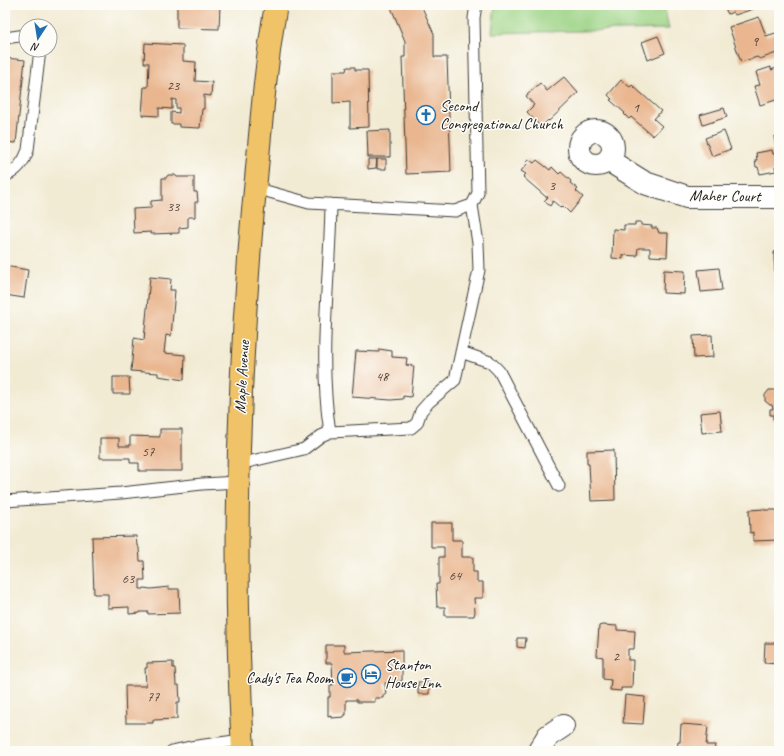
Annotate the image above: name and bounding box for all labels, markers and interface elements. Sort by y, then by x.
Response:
north arrow [18,18,58,58]
house number: 9 [752,33,760,50]
text: N [29,40,41,55]
house number: 23 [167,77,181,94]
place label: Second Congregational Church [440,96,564,134]
house number: 1 [633,99,640,116]
church icon: Second Congregational Church [415,104,437,126]
house number: 3 [549,177,557,194]
street label: Maher Court [689,185,762,207]
house number: 33 [167,198,181,215]
street label: Maple Avenue [230,338,254,414]
house number: 48 [376,368,390,385]
house number: 57 [142,443,155,460]
house number: 64 [449,567,463,584]
house number: 63 [122,570,136,587]
house number: 2 [613,648,621,665]
place label: Stanton House Inn [385,655,442,693]
hotel icon: Stanton House Inn [360,663,382,685]
cafe icon: Cady's Tea Room [336,667,358,689]
place label: Cady's Tea Room [246,668,335,688]
house number: 77 [147,688,160,705]

